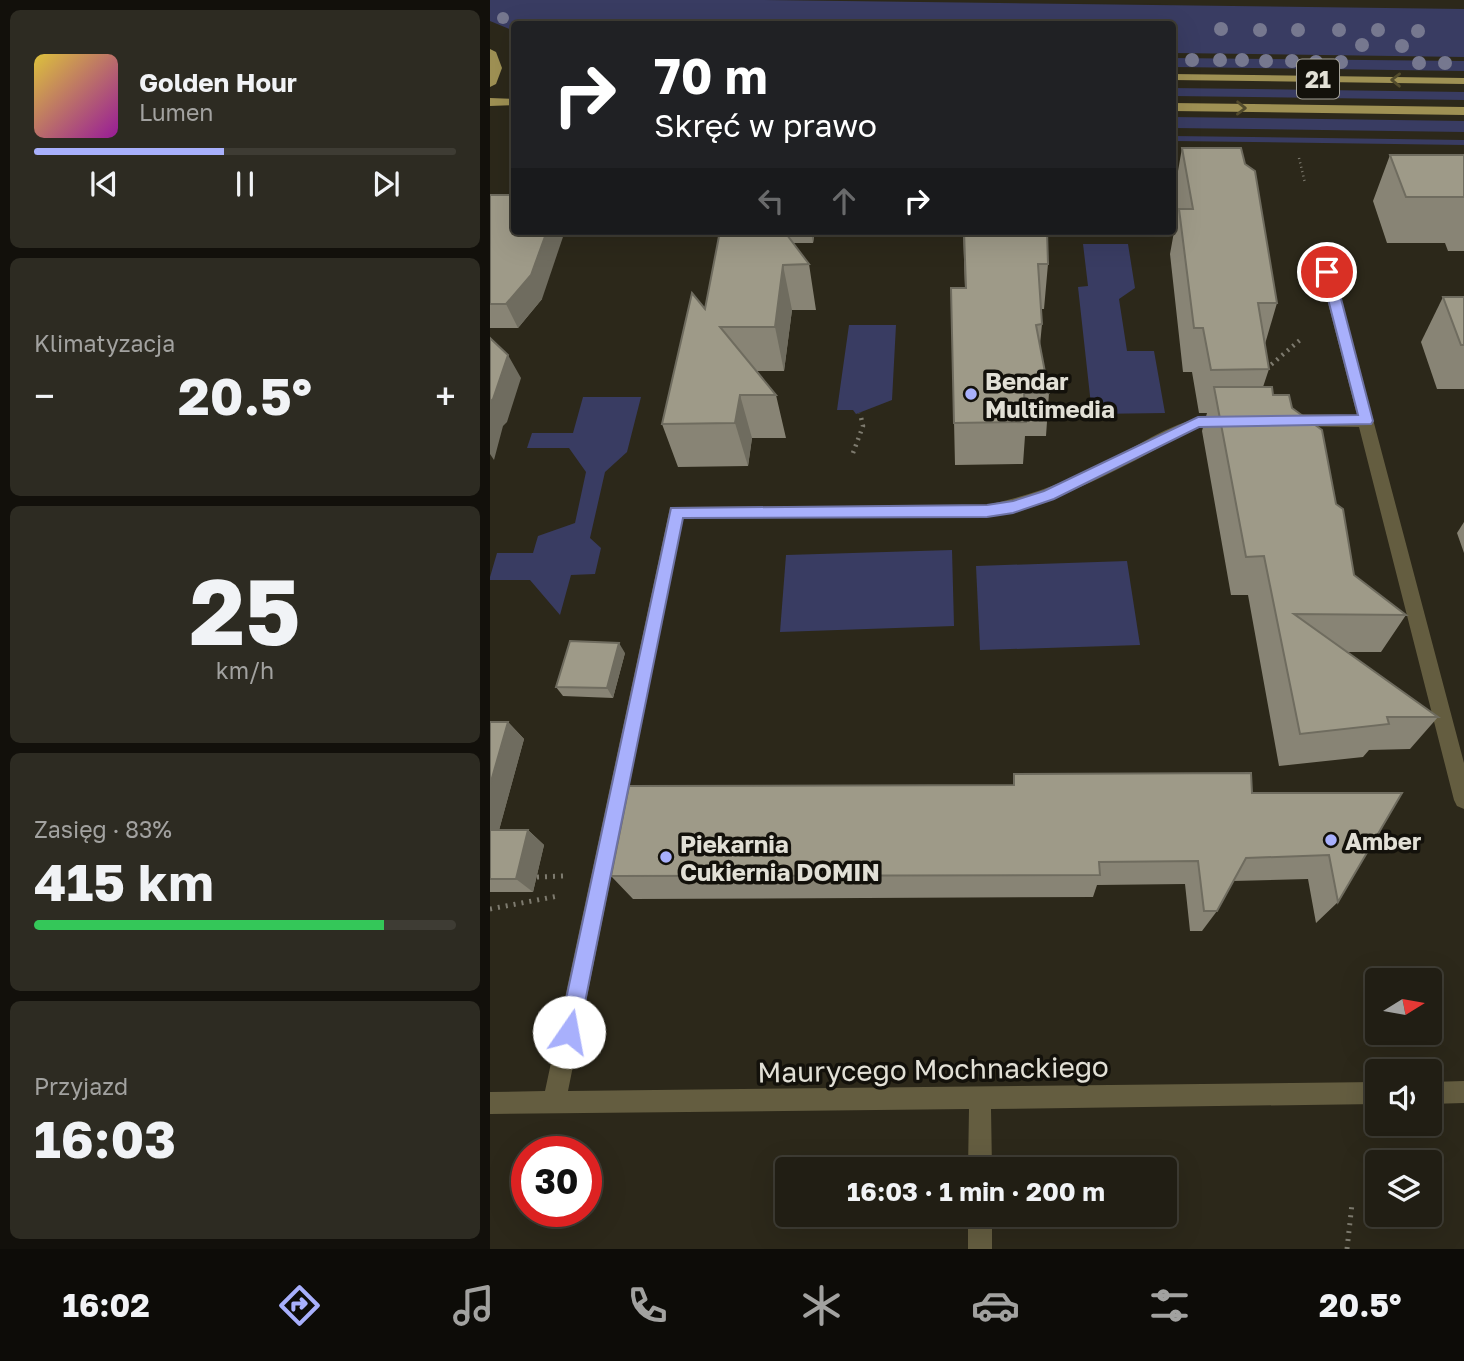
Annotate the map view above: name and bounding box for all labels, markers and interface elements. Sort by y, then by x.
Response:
text: 70 m [654,46,768,105]
icon: right [539,49,630,140]
road number: 21 [1297,60,1339,99]
text: Golden Hour [139,67,297,98]
one-way arrow [1390,72,1401,88]
text: Lumen [139,98,213,126]
one-way arrow [1236,100,1246,116]
text: Skręć w prawo [654,106,877,144]
icon: previous [85,165,123,203]
icon: pause [226,165,264,203]
icon: next [367,165,405,203]
icon: left [752,182,790,220]
icon: ahead [825,182,863,220]
icon: right [898,182,936,220]
pin [1297,242,1357,302]
icon: arrive [1308,253,1346,291]
text: Klimatyzacja [34,329,175,357]
text: 20.5° [178,364,312,426]
place label: Bendar Multimedia [985,366,1115,423]
text: − [34,373,55,418]
text: + [435,373,456,418]
marker: Bendar Multimedia [963,386,979,402]
text: 25 [189,556,301,665]
text: km/h [216,656,274,684]
text: Zasięg · 83% [34,815,172,843]
place label: Amber [1345,826,1421,855]
place label: Piekarnia Cukiernia DOMIN [680,829,880,886]
marker: Amber [1323,832,1339,848]
marker: Piekarnia Cukiernia DOMIN [658,849,674,865]
text: 415 km [34,850,214,912]
north arrow [1365,968,1442,1045]
map controls [1365,968,1442,1227]
position arrow [532,995,606,1069]
street label: Maurycego Mochnackiego [757,1049,1109,1089]
button: sound [1365,1059,1442,1136]
text: Przyjazd [34,1072,128,1100]
text: 16:03 [34,1107,176,1169]
speed limit sign: 30 [511,1136,602,1227]
button: layers [1365,1150,1442,1227]
text: 16:03 · 1 min · 200 m [847,1176,1105,1207]
icon: directions [275,1281,324,1330]
icon: music [449,1281,498,1330]
icon: phone [623,1281,672,1330]
icon: climate [797,1281,846,1330]
icon: car [971,1281,1020,1330]
icon: filters [1145,1281,1194,1330]
text: 16:02 [63,1286,150,1324]
text: 20.5° [1319,1286,1401,1324]

